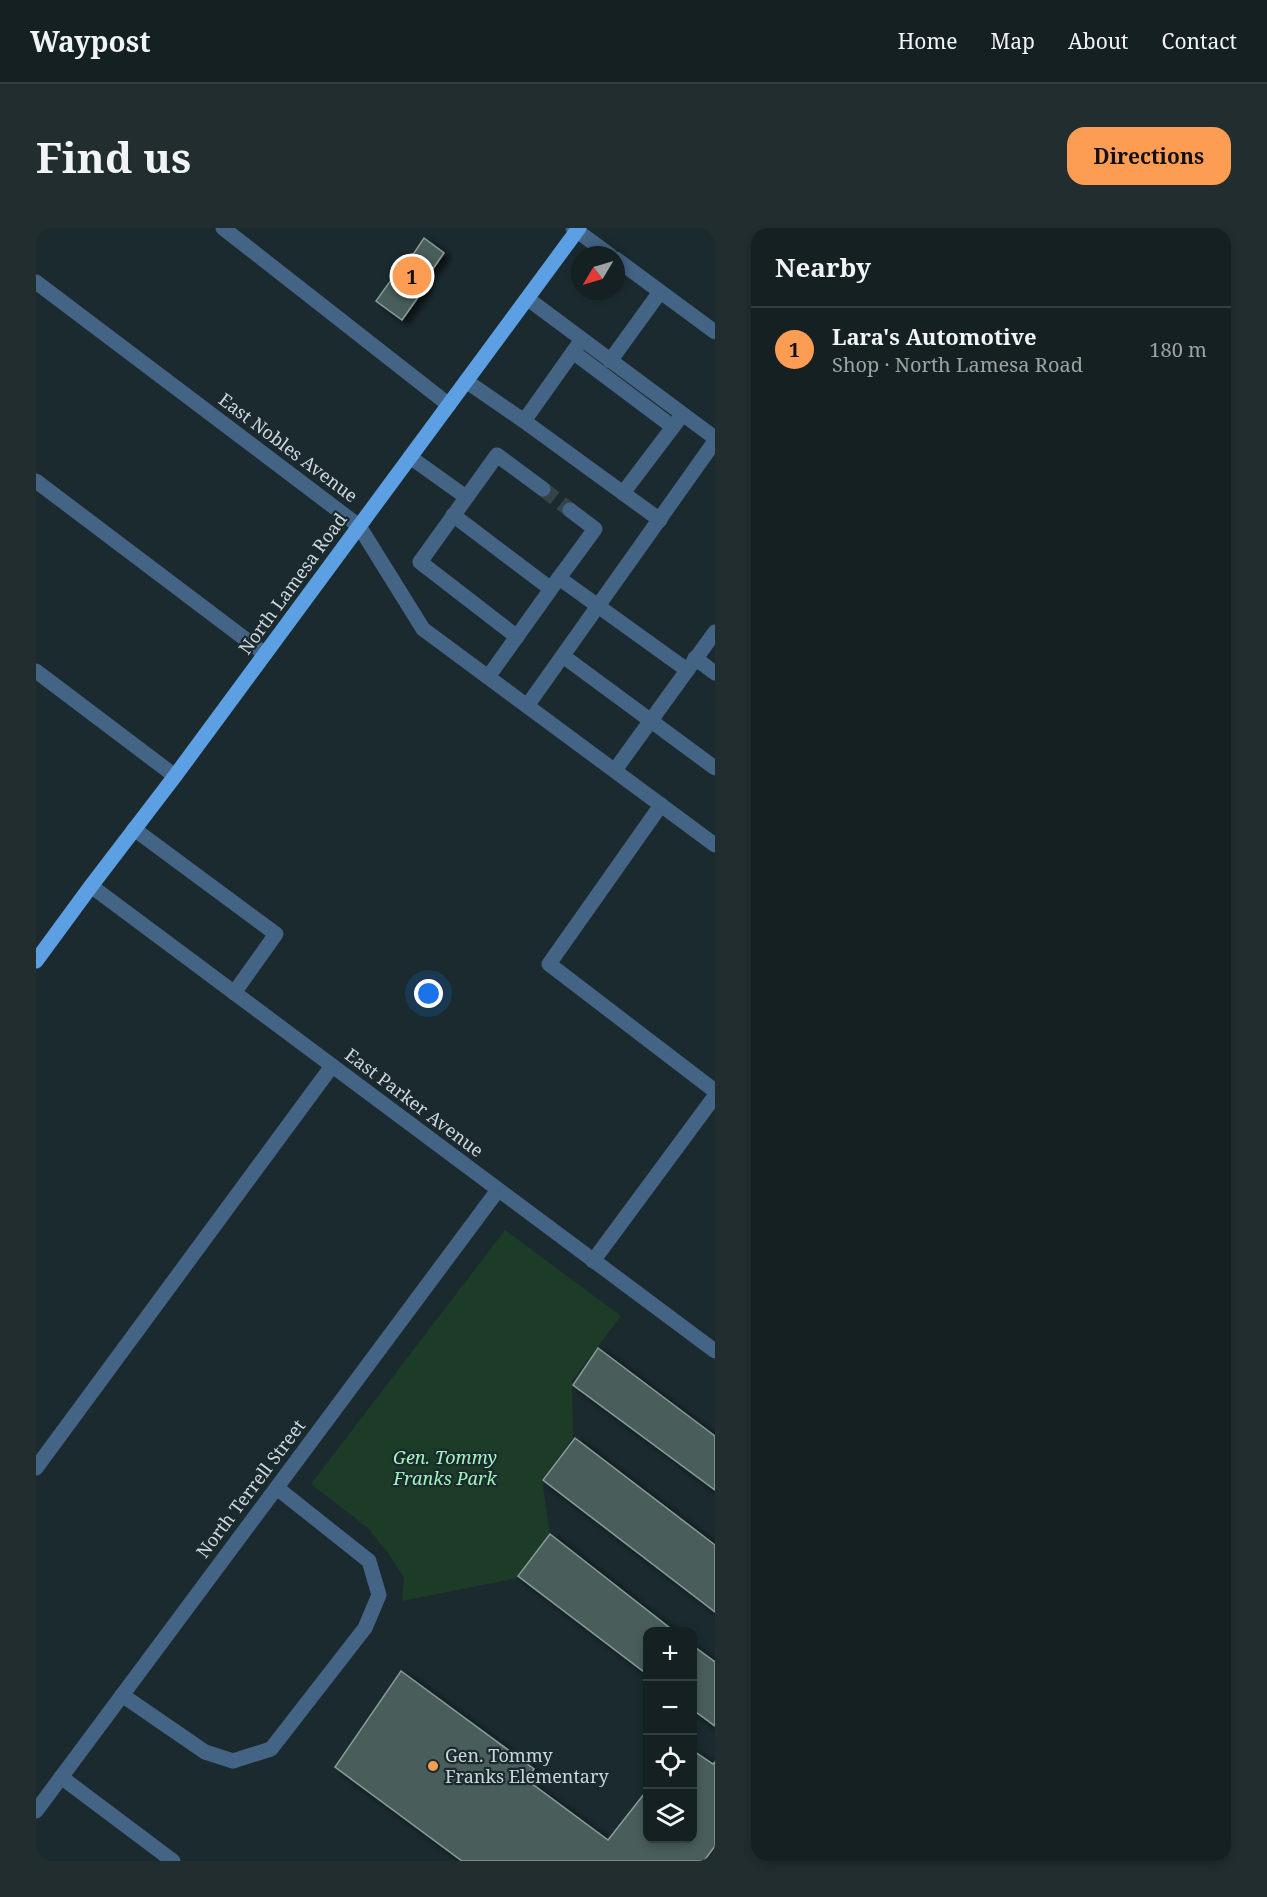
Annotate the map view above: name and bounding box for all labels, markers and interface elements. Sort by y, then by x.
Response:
text: Waypost [30,22,151,60]
text: Home [898,27,958,55]
text: Map [991,27,1035,55]
text: About [1068,27,1129,55]
text: Contact [1162,27,1237,55]
button: Directions [1067,127,1231,185]
text: Find us [36,128,191,185]
north arrow [571,246,625,300]
text: Nearby [775,249,871,285]
pin: 1 [392,254,431,298]
text: Lara's Automotive [832,321,1037,351]
text: 1 [789,336,800,363]
text: 180 m [1149,336,1207,363]
text: Shop · North Lamesa Road [832,351,1083,378]
street label: East Nobles Avenue [214,387,363,507]
street label: North Lamesa Road [233,508,352,659]
your location [414,979,443,1008]
street label: East Parker Avenue [341,1042,489,1162]
street label: North Terrell Street [190,1414,310,1562]
park label: Gen. Tommy Franks Park [392,1445,497,1490]
map controls [643,1627,697,1843]
button: + [643,1627,697,1681]
button: − [643,1681,697,1735]
button: locate [643,1735,697,1789]
place label: Gen. Tommy Franks Elementary [445,1743,609,1788]
marker: Gen. Tommy Franks Elementary [426,1759,440,1773]
button: layers [643,1789,697,1843]

